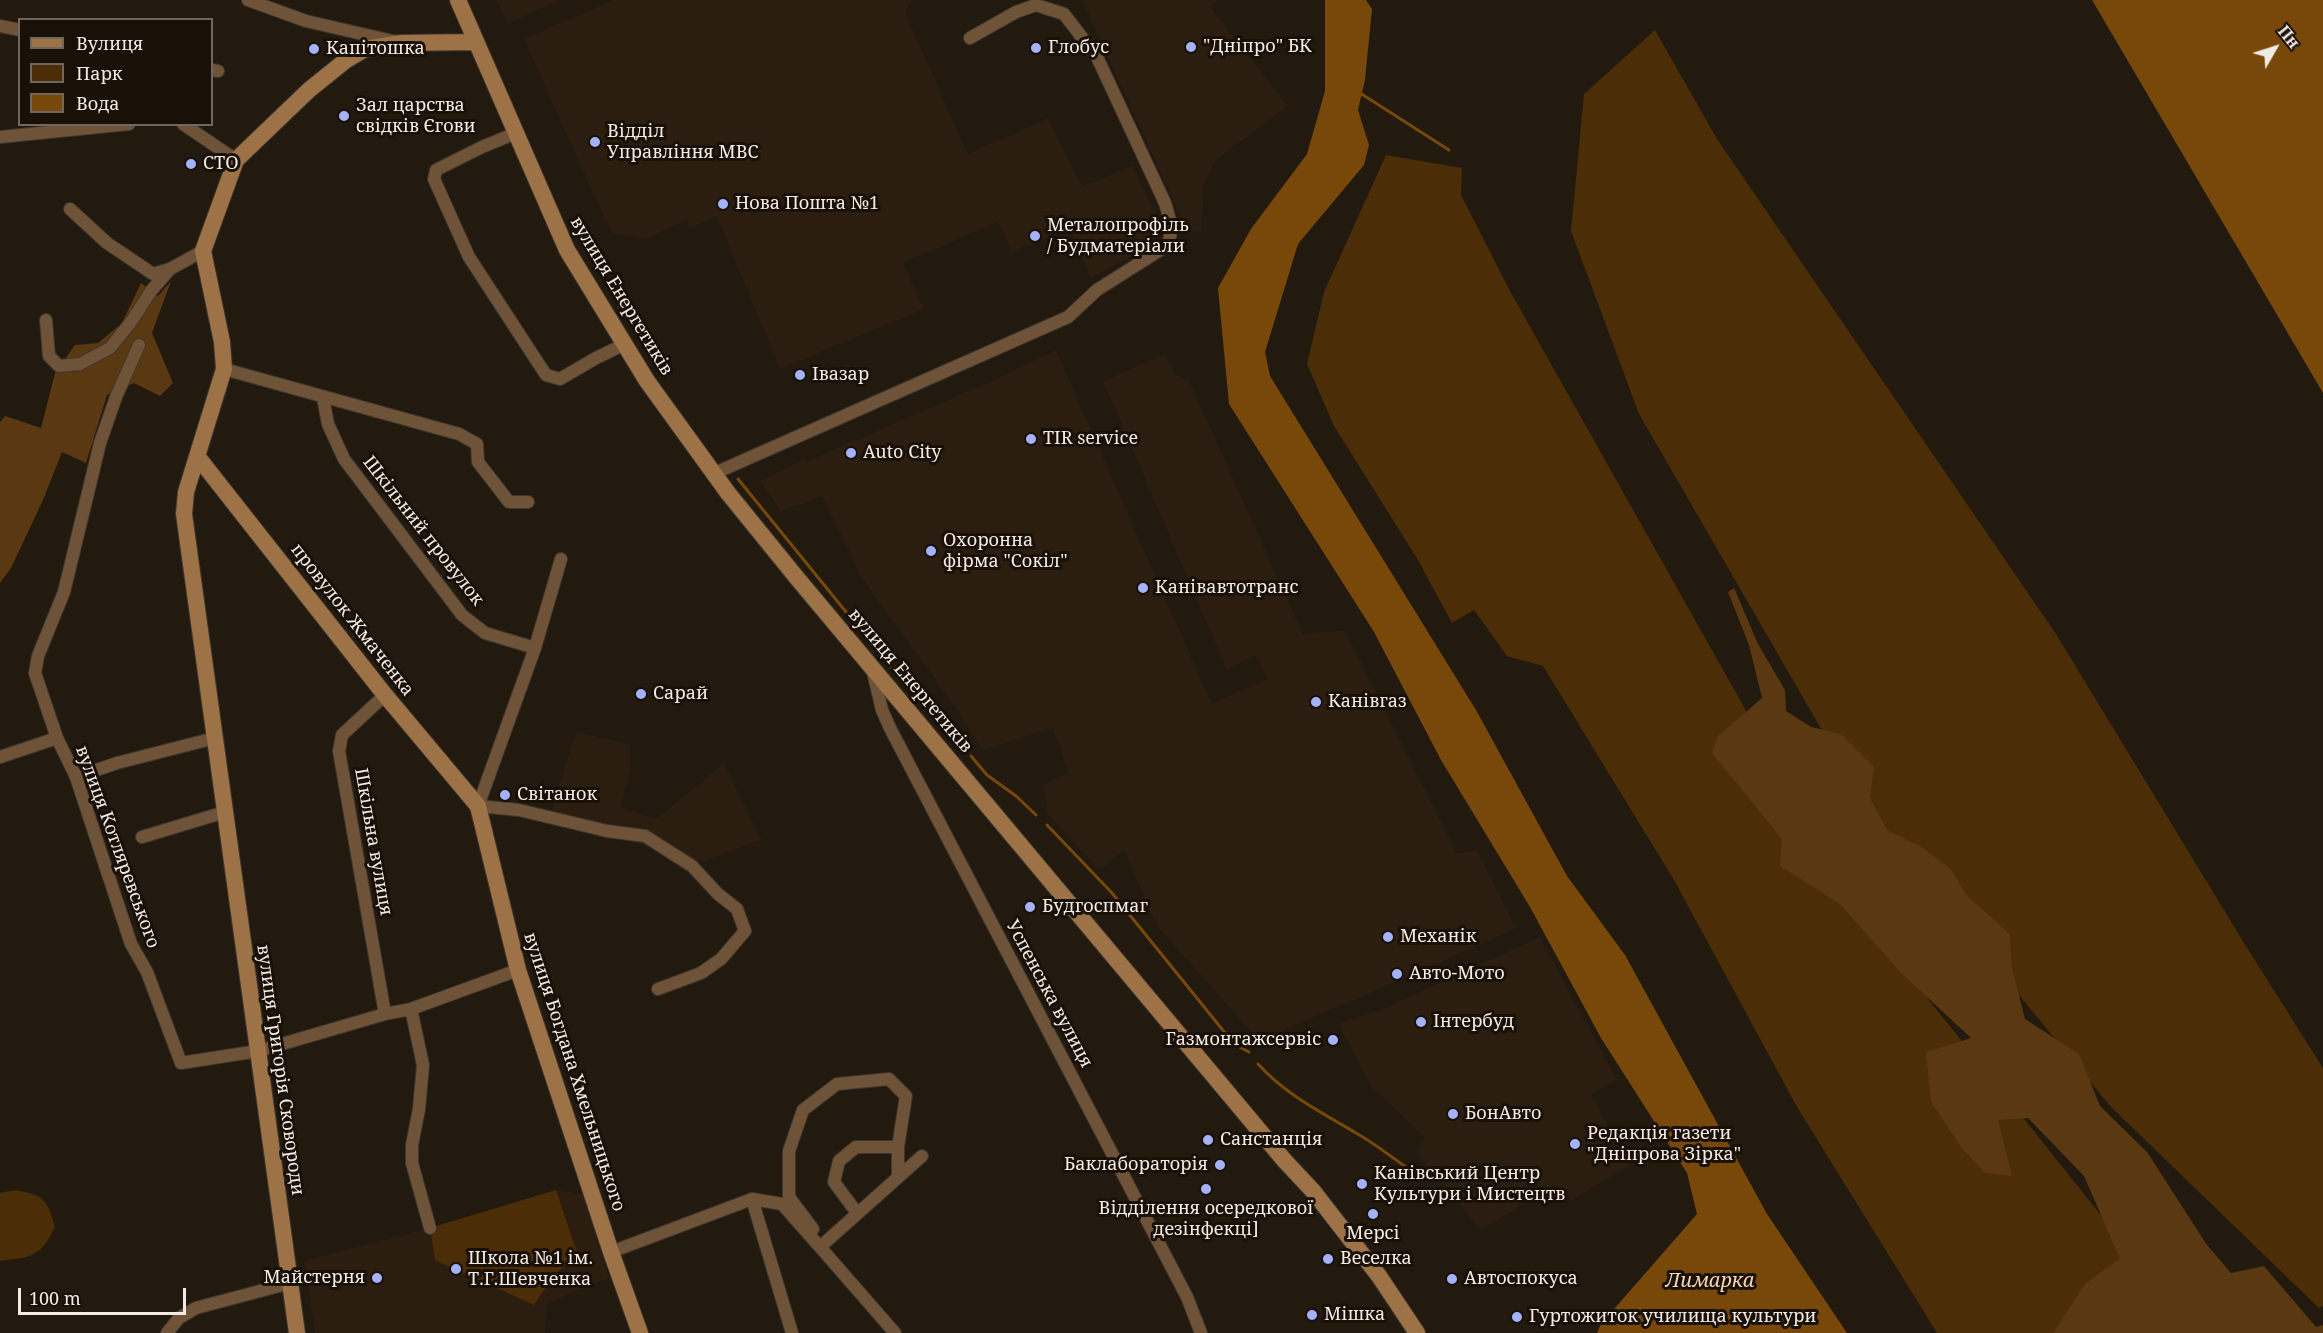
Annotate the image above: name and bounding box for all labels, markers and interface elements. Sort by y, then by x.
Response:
legend [18,18,213,126]
north arrow [2245,18,2305,78]
text: Пн [2273,21,2305,53]
text: Вулиця [76,31,143,55]
place label: "Дніпро" БК [1203,36,1312,58]
place label: Глобус [1048,37,1109,59]
place label: Капітошка [326,38,425,60]
marker: "Дніпро" БК [1184,40,1198,54]
marker: Глобус [1029,41,1043,55]
marker: Капітошка [307,42,321,56]
text: Парк [76,61,123,85]
text: Вода [76,91,120,115]
place label: Зал царства свідків Єгови [356,95,476,138]
marker: Зал царства свідків Єгови [337,109,351,123]
place label: Відділ Управління МВС [607,121,759,164]
marker: Відділ Управління МВС [588,135,602,149]
place label: СТО [203,153,239,175]
marker: СТО [184,157,198,171]
place label: Нова Пошта №1 [735,193,879,215]
marker: Нова Пошта №1 [716,197,730,211]
street label: вулиця Енергетиків [565,213,677,379]
place label: Металопрофіль / Будматеріали [1047,215,1189,258]
marker: Металопрофіль / Будматеріали [1028,229,1042,243]
place label: Івазар [812,364,869,386]
marker: Івазар [793,368,807,382]
place label: TIR service [1043,428,1138,450]
marker: TIR service [1024,432,1038,446]
place label: Auto City [863,442,941,464]
marker: Auto City [844,446,858,460]
street label: Шкільний провулок [358,452,488,610]
place label: Охоронна фірма "Сокіл" [943,530,1067,572]
street label: провулок Жмаченка [286,539,418,701]
marker: Охоронна фірма "Сокіл" [924,544,938,558]
place label: Канівавтотранс [1155,577,1298,599]
marker: Канівавтотранс [1136,581,1150,595]
street label: вулиця Енергетиків [843,605,977,757]
place label: Сарай [653,683,708,705]
marker: Сарай [634,687,648,701]
place label: Канівгаз [1328,691,1406,713]
marker: Канівгаз [1309,695,1323,709]
street label: вулиця Котляревського [70,743,164,951]
street label: Шкільна вулиця [349,767,397,917]
place label: Світанок [517,784,597,806]
marker: Світанок [498,788,512,802]
place label: Будгоспмаг [1042,896,1148,918]
marker: Будгоспмаг [1023,900,1037,914]
street label: Успенська вулиця [1001,917,1097,1071]
place label: Механік [1400,926,1476,948]
street label: вулиця Богдана Хмельницького [519,930,629,1214]
marker: Механік [1381,930,1395,944]
street label: вулиця Григорія Сковороди [252,943,308,1197]
place label: Авто-Мото [1409,963,1505,985]
marker: Авто-Мото [1390,967,1404,981]
place label: Інтербуд [1433,1011,1514,1033]
marker: Інтербуд [1414,1015,1428,1029]
place label: Газмонтажсервіс [1166,1029,1321,1051]
marker: Газмонтажсервіс [1326,1033,1340,1047]
place label: БонАвто [1465,1103,1541,1125]
marker: БонАвто [1446,1107,1460,1121]
place label: Редакція газети "Дніпрова Зірка" [1587,1123,1741,1166]
place label: Санстанція [1220,1129,1322,1151]
marker: Санстанція [1201,1133,1215,1147]
marker: Редакція газети "Дніпрова Зірка" [1568,1137,1582,1151]
place label: Баклабораторія [1064,1154,1208,1176]
marker: Баклабораторія [1213,1158,1227,1172]
place label: Канівський Центр Культури і Мистецтв [1374,1163,1565,1206]
marker: Канівський Центр Культури і Мистецтв [1355,1177,1369,1191]
marker: Відділення осередкової дезінфекці] [1199,1182,1213,1196]
place label: Відділення осередкової дезінфекці] [1099,1198,1313,1240]
marker: Мерсі [1366,1207,1380,1221]
place label: Мерсі [1346,1223,1400,1245]
place label: Школа №1 ім. Т.Г.Шевченка [468,1248,593,1290]
place label: Веселка [1340,1248,1412,1270]
marker: Веселка [1321,1252,1335,1266]
marker: Школа №1 ім. Т.Г.Шевченка [449,1262,463,1276]
place label: Майстерня [264,1267,365,1289]
place label: Автоспокуса [1464,1268,1578,1290]
water label: Лимарка [1666,1269,1754,1293]
marker: Майстерня [370,1271,384,1285]
marker: Автоспокуса [1445,1272,1459,1286]
scale bar [21,1276,189,1314]
text: 100 m [29,1286,81,1310]
place label: Мішка [1324,1304,1385,1326]
place label: Гуртожиток училища культури [1529,1306,1817,1328]
marker: Мішка [1305,1308,1319,1322]
marker: Гуртожиток училища культури [1510,1310,1524,1324]

